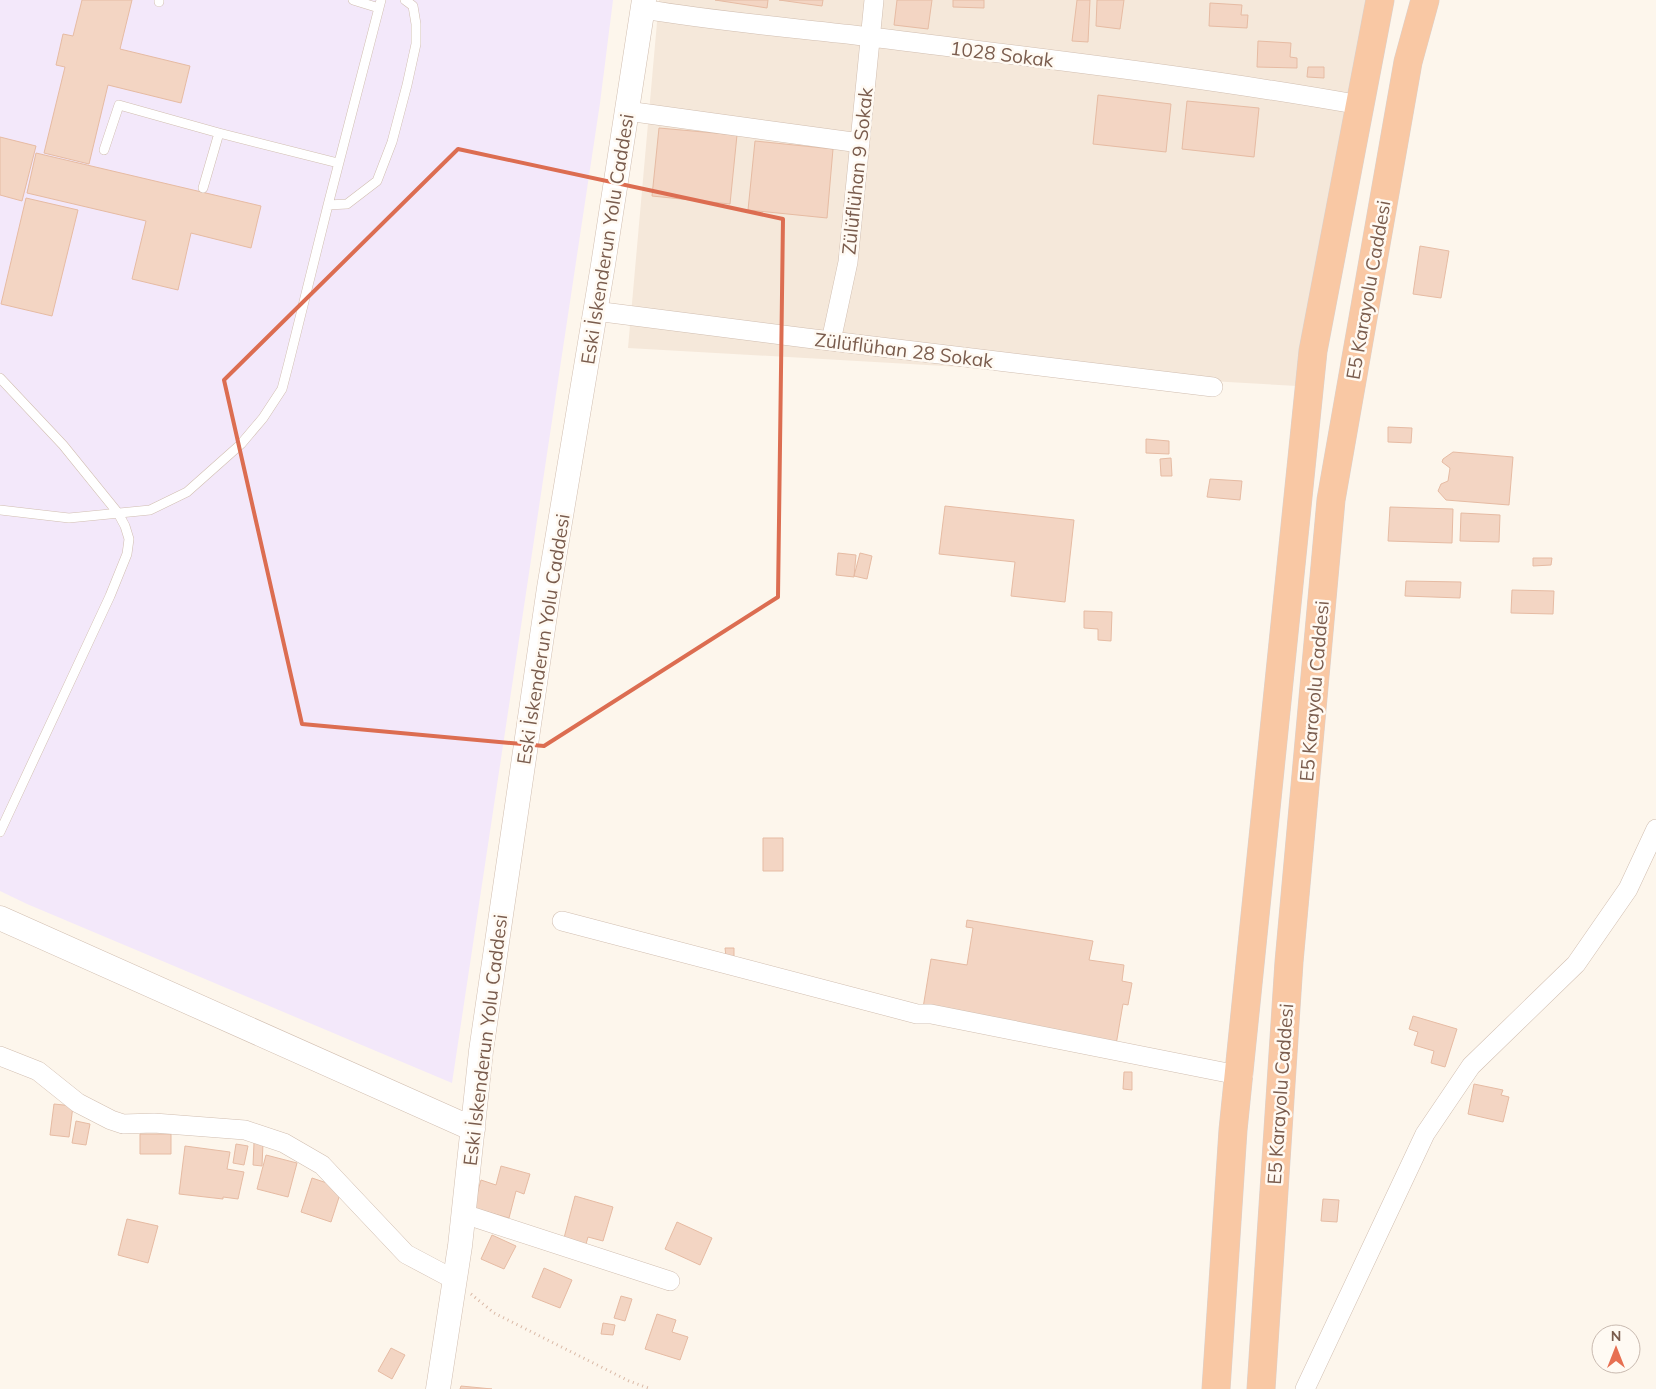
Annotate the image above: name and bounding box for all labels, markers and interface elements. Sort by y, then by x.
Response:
street label: 1028 Sokak [949,36,1055,72]
street label: Zülüflühan 9 Sokak [836,86,878,256]
street label: Eski İskenderun Yolu Caddesi [575,112,639,366]
street label: E5 Karayolu Caddesi [1340,199,1396,381]
street label: Zülüflühan 28 Sokak [813,327,995,373]
street label: Eski İskenderun Yolu Caddesi [511,512,575,766]
street label: E5 Karayolu Caddesi [1294,600,1334,782]
street label: Eski İskenderun Yolu Caddesi [458,913,512,1167]
street label: E5 Karayolu Caddesi [1262,1003,1298,1185]
north arrow [1591,1324,1641,1374]
text: N [1611,1327,1621,1345]

